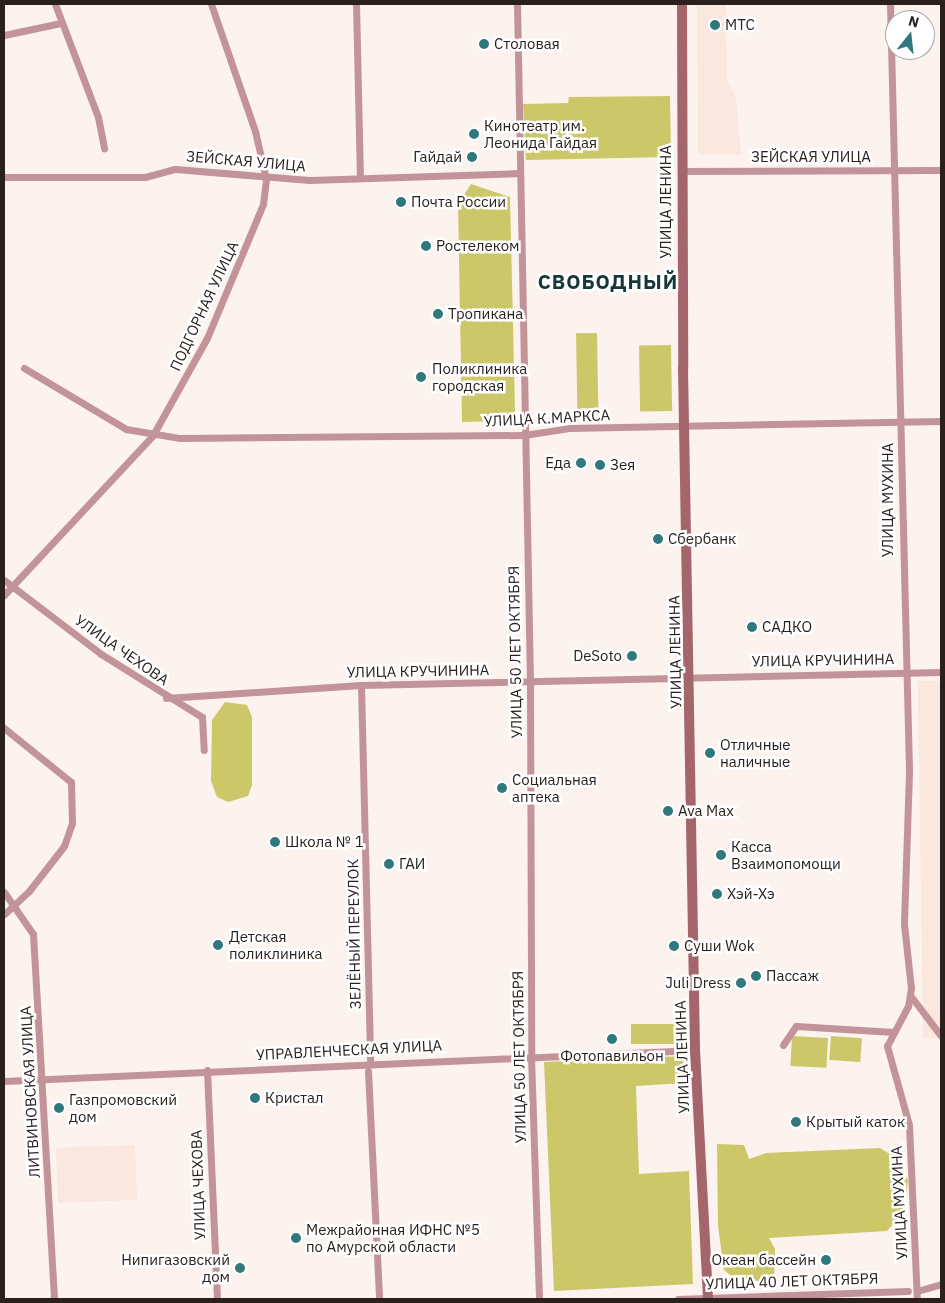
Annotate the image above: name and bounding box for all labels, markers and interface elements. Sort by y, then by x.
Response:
north arrow [885,10,935,60]
text: N [906,11,921,32]
place label: МТС [725,16,755,34]
marker: МТС [709,19,721,31]
place label: Столовая [494,35,560,53]
marker: Столовая [478,38,490,50]
place label: Кинотеатр им. Леонида Гайдая [484,116,597,151]
marker: Кинотеатр им. Леонида Гайдая [468,128,480,140]
street label: УЛИЦА ЛЕНИНА [657,145,675,259]
street label: ЗЕЙСКАЯ УЛИЦА [186,147,306,175]
place label: Гайдай [413,148,462,166]
street label: ЗЕЙСКАЯ УЛИЦА [751,148,871,166]
marker: Гайдай [466,151,478,163]
place label: Почта России [411,193,506,211]
marker: Почта России [395,196,407,208]
place label: Ростелеком [436,237,519,255]
street label: ПОДГОРНАЯ УЛИЦА [166,238,242,374]
marker: Ростелеком [420,240,432,252]
district label: СВОБОДНЫЙ [537,269,679,293]
place label: Тропикана [448,305,523,323]
marker: Тропикана [432,308,444,320]
place label: Поликлиника городская [432,359,527,394]
marker: Поликлиника городская [414,370,428,384]
street label: УЛИЦА К.МАРКСА [483,406,611,430]
street label: УЛИЦА МУХИНА [879,443,897,557]
place label: Еда [545,454,571,472]
place label: Зея [610,456,635,474]
marker: Еда [575,457,587,469]
marker: Зея [594,459,606,471]
place label: Сбербанк [668,530,736,548]
marker: Сбербанк [652,533,664,545]
street label: УЛИЦА 50 ЛЕТ ОКТЯБРЯ [504,565,526,739]
street label: УЛИЦА ЛЕНИНА [665,595,685,709]
street label: УЛИЦА ЧЕХОВА [72,611,172,689]
place label: САДКО [762,618,812,636]
marker: САДКО [746,621,758,633]
place label: DeSoto [573,647,622,665]
marker: DeSoto [626,650,638,662]
street label: УЛИЦА КРУЧИНИНА [751,650,895,670]
street label: УЛИЦА КРУЧИНИНА [346,661,490,681]
place label: Отличные наличные [720,735,791,770]
marker: Отличные наличные [704,747,716,759]
place label: Социальная аптека [512,770,597,805]
marker: Социальная аптека [496,782,508,794]
place label: Ava Max [678,802,734,820]
marker: Ava Max [662,805,674,817]
place label: Школа № 1 [285,833,364,851]
marker: Школа № 1 [269,836,281,848]
place label: Касса Взаимопомощи [731,837,841,872]
marker: Касса Взаимопомощи [715,849,727,861]
place label: ГАИ [399,855,425,873]
marker: ГАИ [383,858,395,870]
street label: ЗЕЛЁНЫЙ ПЕРЕУЛОК [344,859,364,1009]
place label: Хэй-Хэ [727,885,775,903]
marker: Хэй-Хэ [711,888,723,900]
place label: Детская поликлиника [229,927,323,962]
place label: Суши Wok [684,937,755,955]
marker: Детская поликлиника [211,938,225,952]
marker: Суши Wok [668,940,680,952]
place label: Пассаж [766,967,819,985]
street label: УЛИЦА 50 ЛЕТ ОКТЯБРЯ [508,970,530,1144]
marker: Пассаж [750,970,762,982]
place label: Juli Dress [665,974,731,992]
marker: Juli Dress [735,977,747,989]
street label: УЛИЦА ЛЕНИНА [671,1000,693,1114]
street label: ЛИТВИНОВСКАЯ УЛИЦА [16,1005,44,1179]
marker: Фотопавильон [606,1033,618,1045]
street label: УПРАВЛЕНЧЕСКАЯ УЛИЦА [255,1036,443,1064]
place label: Фотопавильон [560,1047,664,1065]
place label: Кристал [265,1089,324,1107]
place label: Газпромовский дом [69,1090,177,1125]
marker: Кристал [249,1092,261,1104]
marker: Газпромовский дом [53,1102,65,1114]
place label: Крытый каток [806,1113,905,1131]
marker: Крытый каток [790,1116,802,1128]
street label: УЛИЦА ЧЕХОВА [187,1130,209,1240]
street label: УЛИЦА МУХИНА [887,1145,911,1261]
place label: Межрайонная ИФНС №5 по Амурской области [306,1220,480,1255]
marker: Межрайонная ИФНС №5 по Амурской области [290,1232,302,1244]
place label: Нипигазовский дом [121,1250,230,1285]
place label: Океан бассейн [712,1251,816,1269]
marker: Океан бассейн [820,1254,832,1266]
marker: Нипигазовский дом [234,1262,246,1274]
street label: УЛИЦА 40 ЛЕТ ОКТЯБРЯ [705,1269,879,1293]

